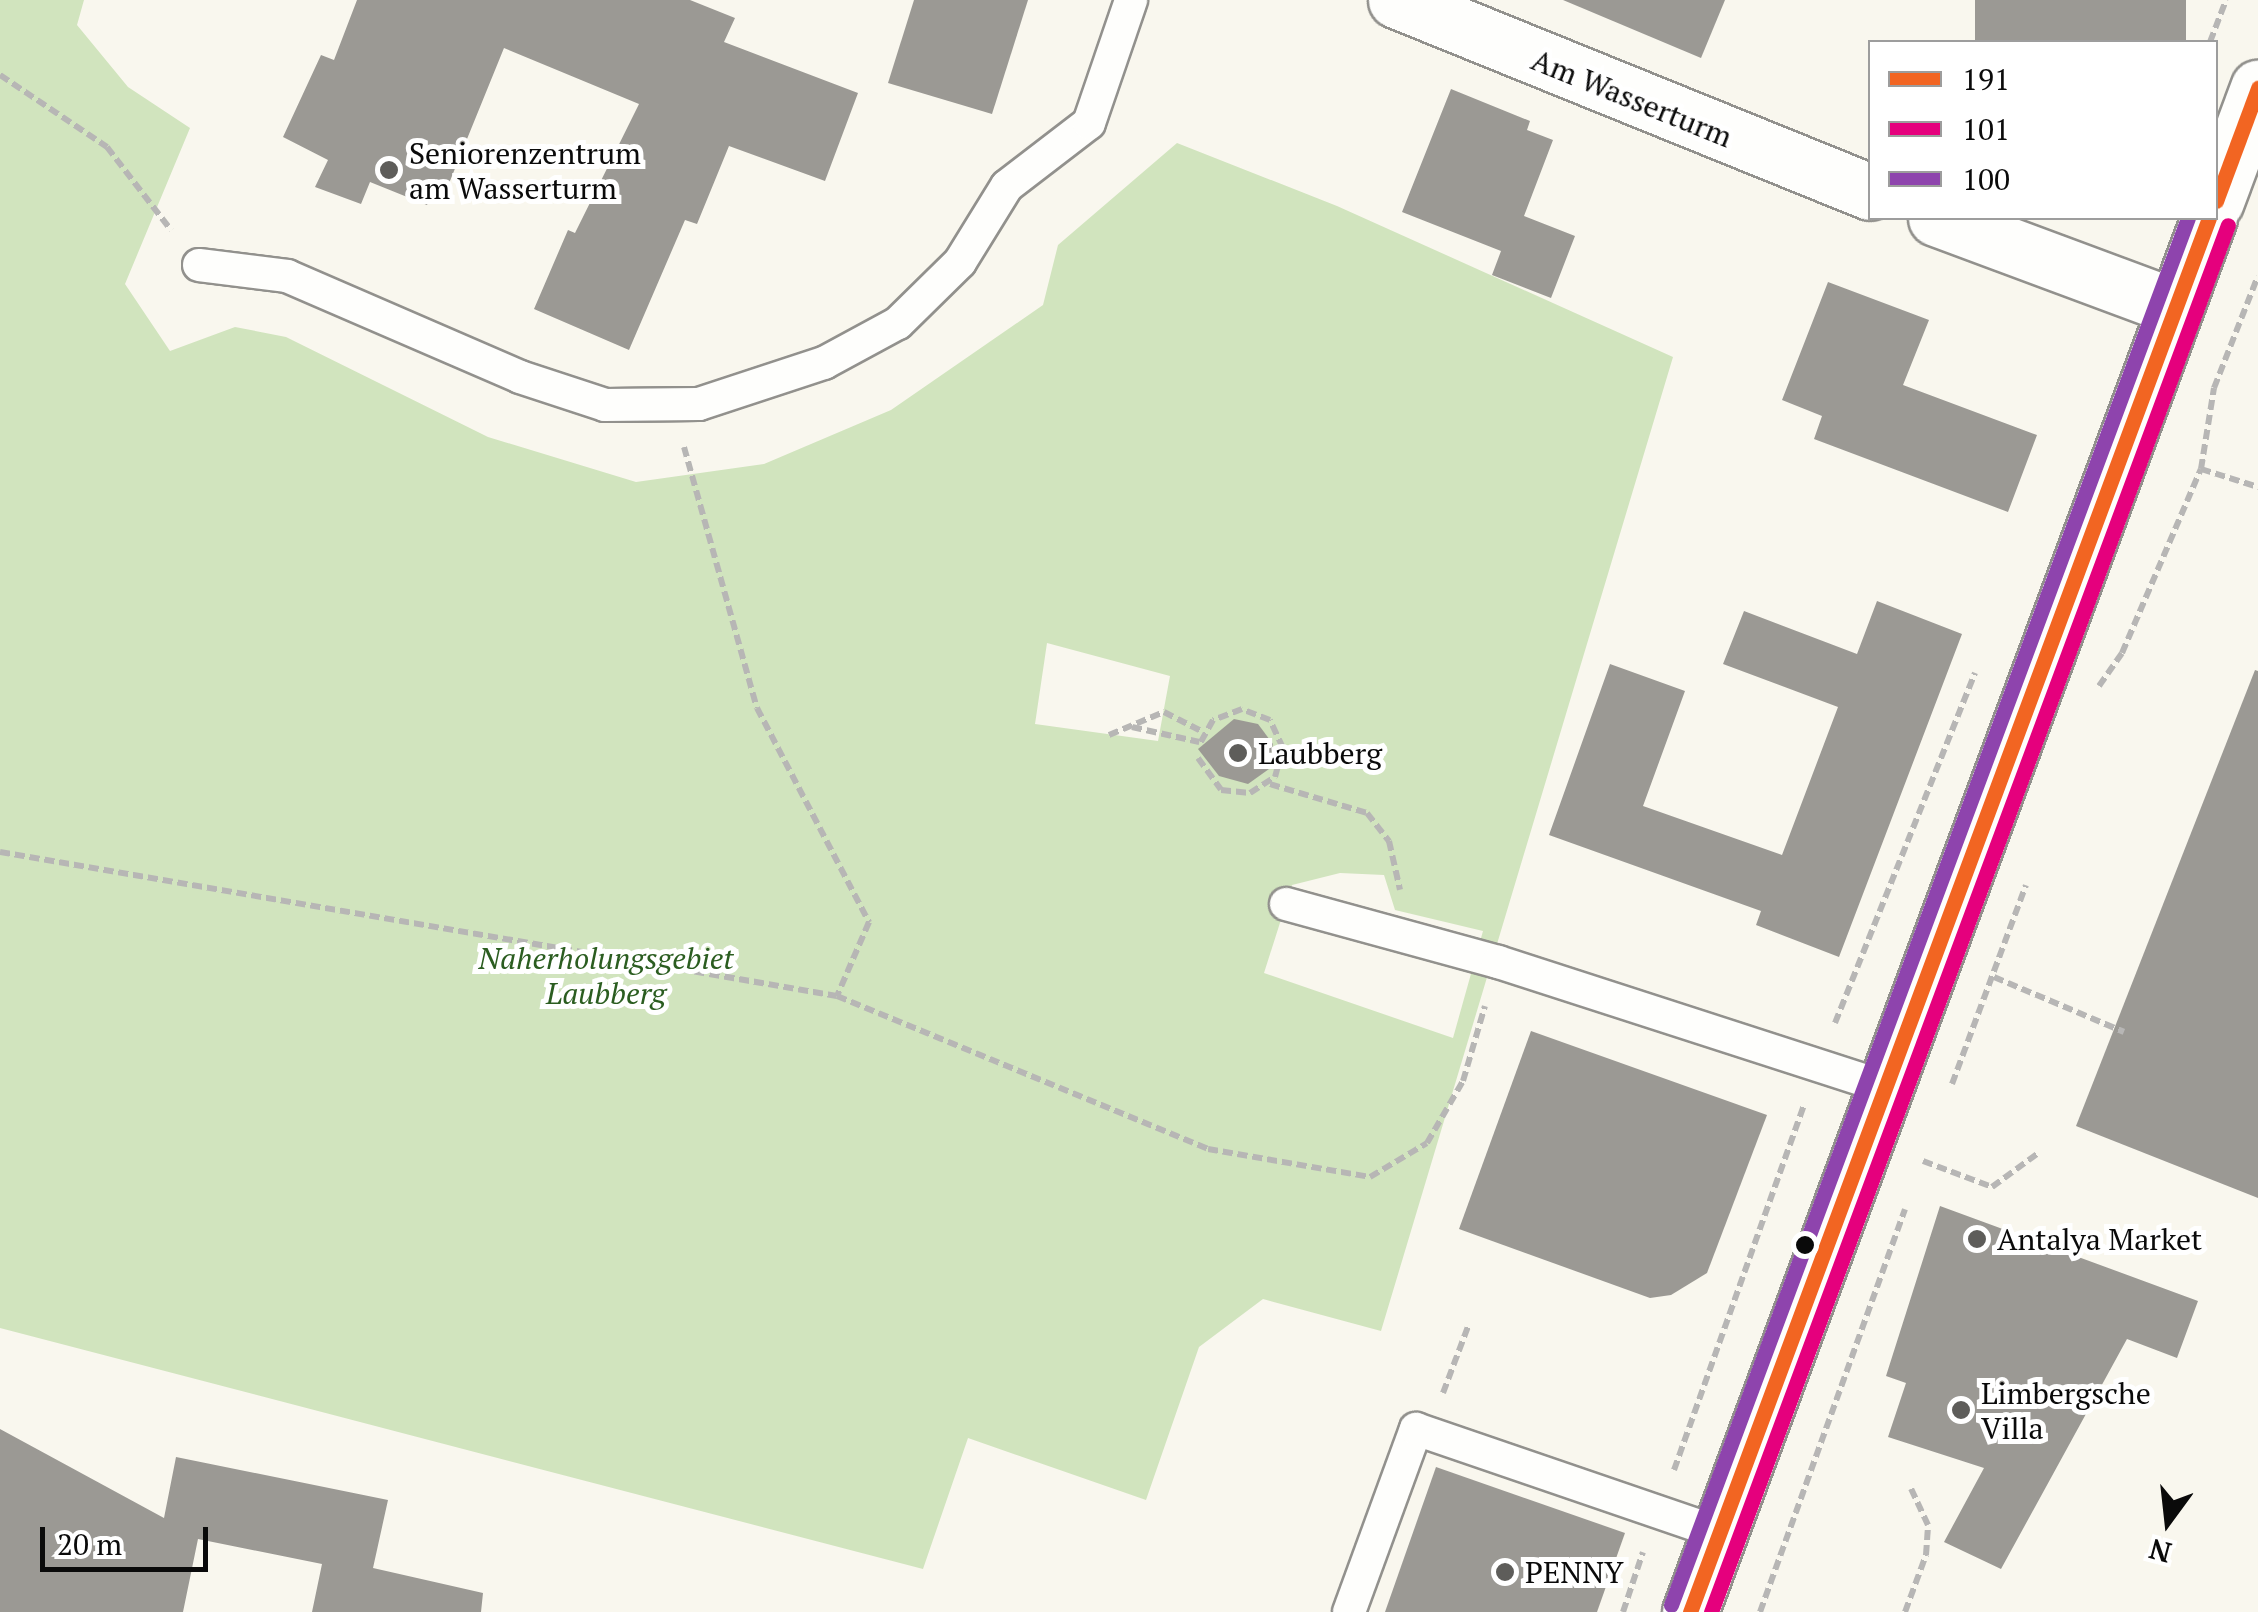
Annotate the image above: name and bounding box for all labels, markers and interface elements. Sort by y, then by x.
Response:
legend [1868,40,2218,220]
street label: Am Wasserturm [1526,41,1738,155]
text: 191 [1962,59,2010,99]
text: 101 [1962,109,2010,149]
place label: Seniorenzentrum am Wasserturm [409,135,641,206]
marker: Seniorenzentrum am Wasserturm [378,159,400,181]
text: 100 [1962,159,2010,199]
place label: Laubberg [1258,735,1382,771]
marker: Laubberg [1227,742,1249,764]
park label: Naherholungsgebiet Laubberg [478,940,734,1010]
place label: Antalya Market [1997,1221,2202,1257]
marker: Antalya Market [1966,1228,1988,1250]
unlabelled marker [1795,1235,1815,1255]
place label: Limbergsche Villa [1981,1375,2151,1446]
marker: Limbergsche Villa [1950,1399,1972,1421]
north arrow [2118,1472,2218,1572]
scale bar [45,1507,212,1569]
text: 20 m [57,1524,122,1564]
text: N [2145,1531,2175,1572]
place label: PENNY [1525,1554,1624,1590]
marker: PENNY [1494,1561,1516,1583]

